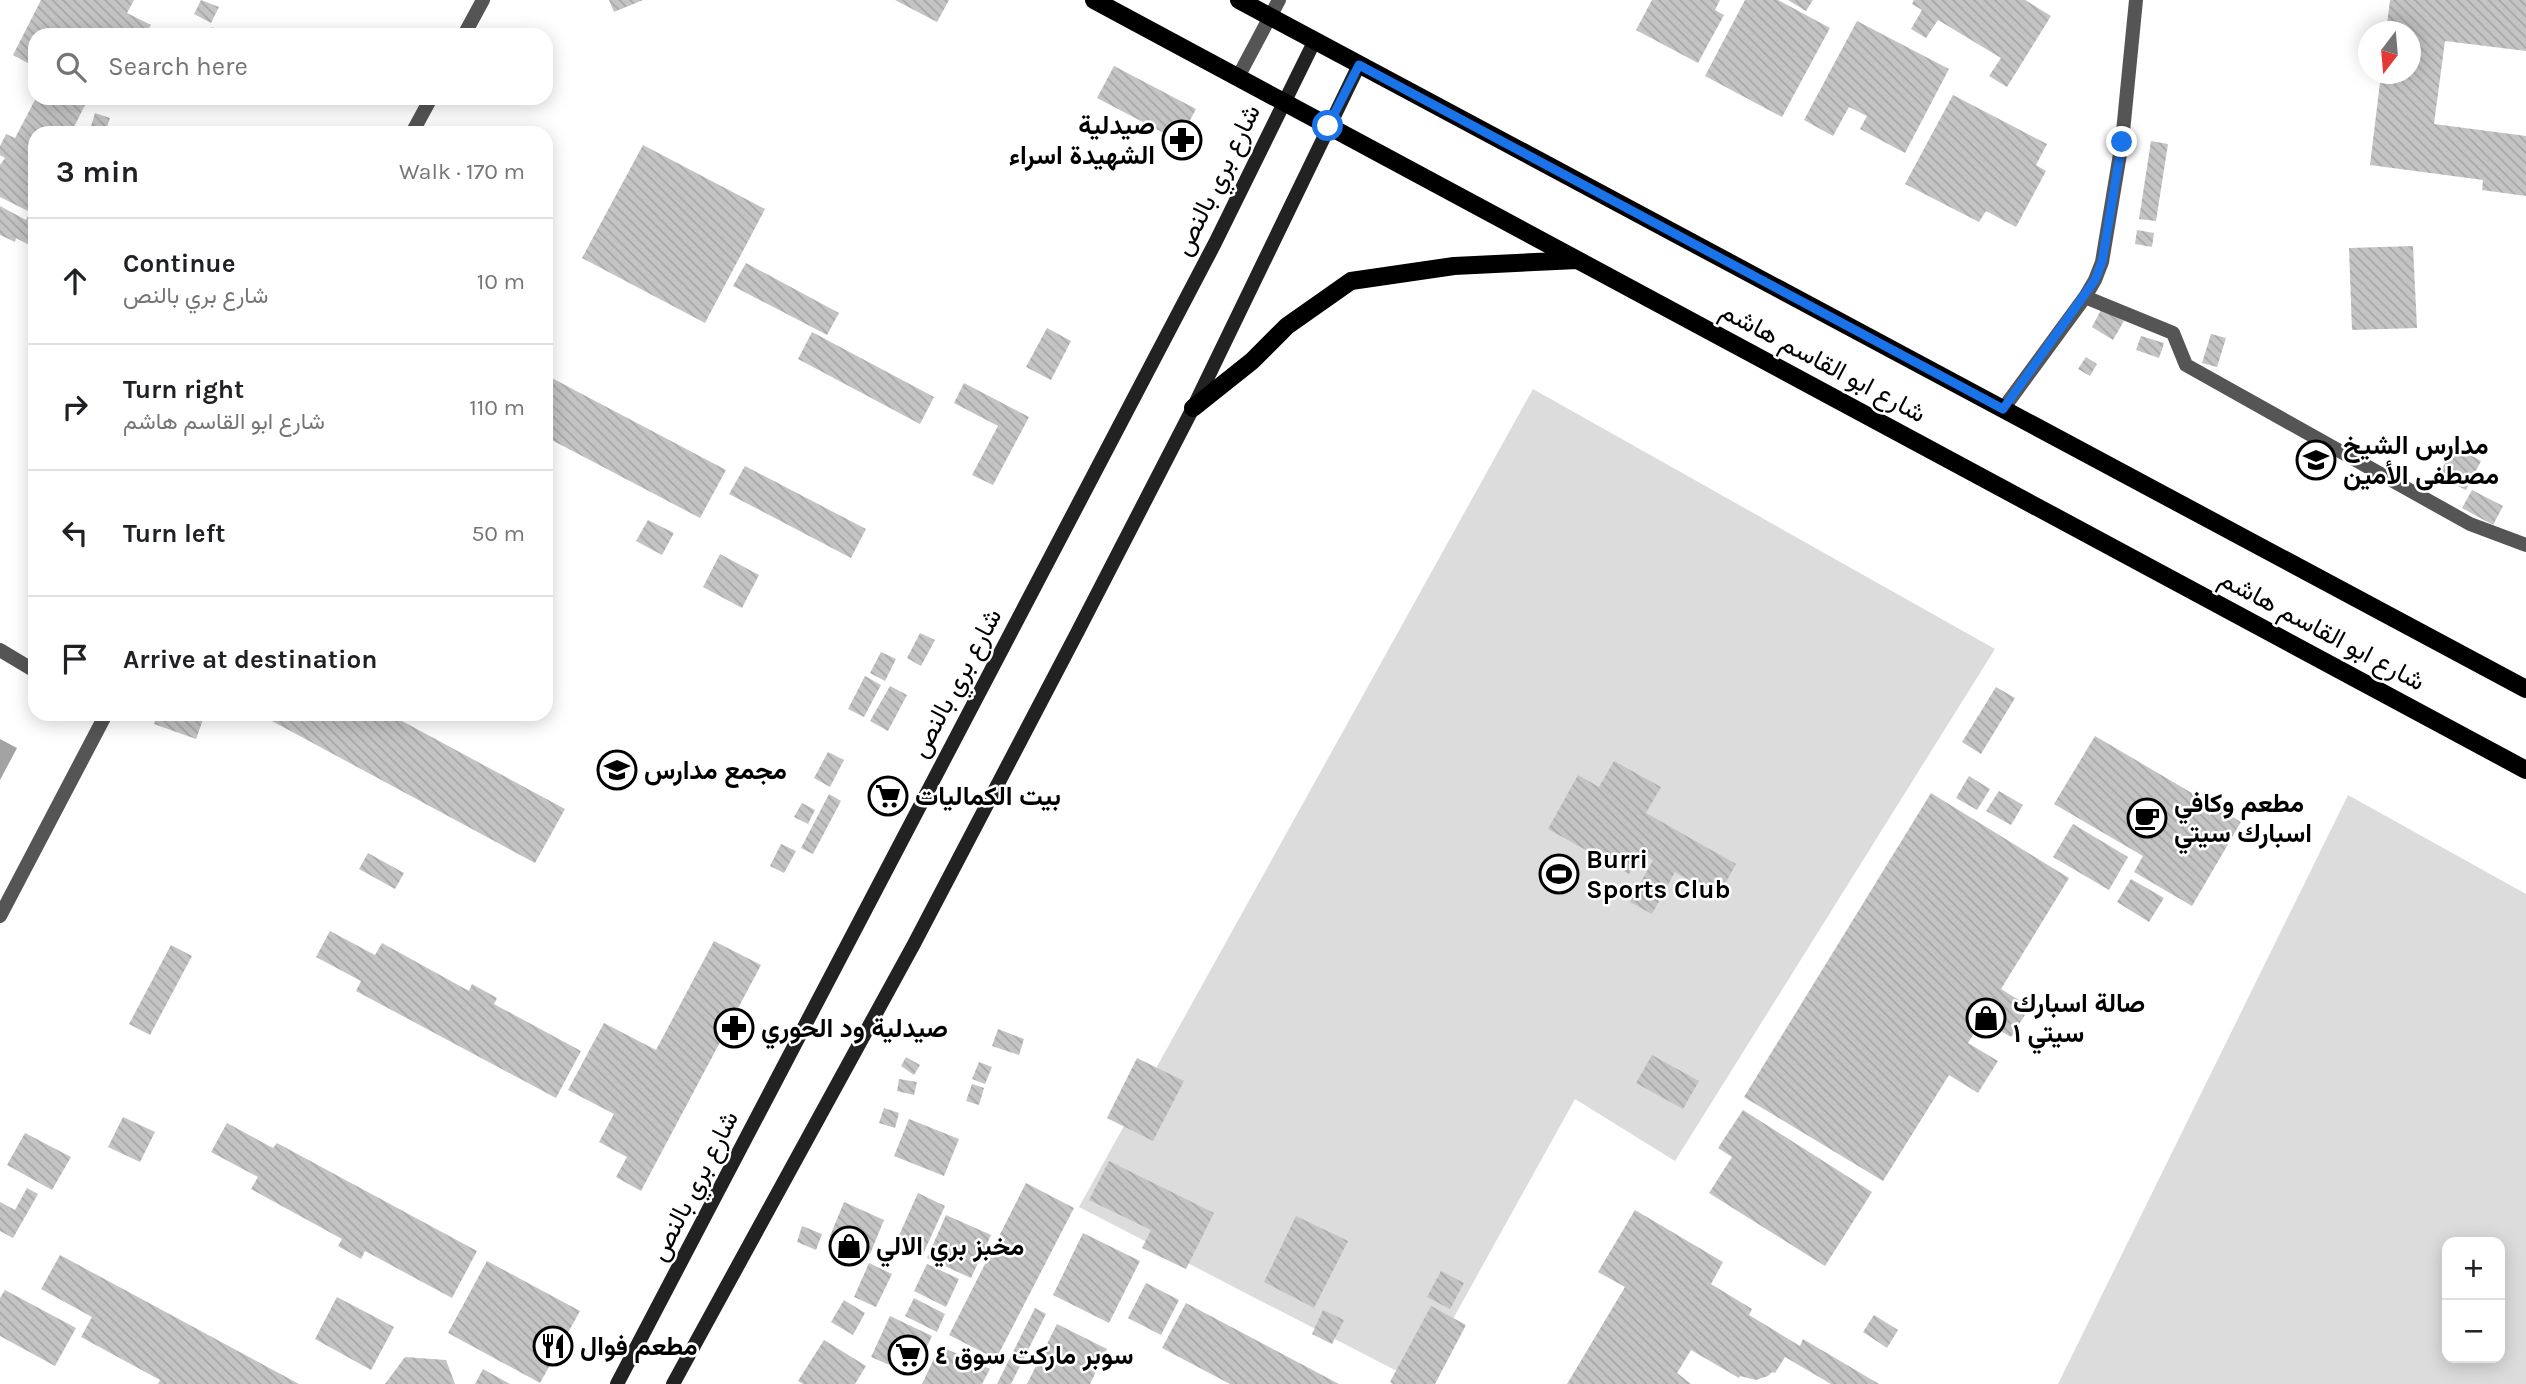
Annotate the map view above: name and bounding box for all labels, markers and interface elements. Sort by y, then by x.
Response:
north arrow [2358,21,2421,84]
search box [28,28,553,105]
icon: search [52,48,90,86]
text: Search here [108,51,248,82]
street label: شارع بري بالنص [1167,99,1271,263]
place label: صيدلية الشهيدة اسراء [1009,110,1155,171]
route start [1312,110,1343,141]
pharmacy icon: صيدلية الشهيدة اسراء [1161,119,1203,161]
route end [2106,126,2137,157]
text: 3 min [56,154,139,190]
text: Walk · 170 m [399,158,525,185]
text: Continue [123,248,235,279]
icon: ahead [56,262,94,300]
text: 10 m [477,268,525,295]
text: شارع بري بالنص [123,282,268,309]
street label: شارع ابو القاسم هاشم [1714,295,1931,431]
text: Turn right [123,374,244,405]
icon: right [56,388,94,426]
text: 110 m [469,394,525,421]
text: شارع ابو القاسم هاشم [123,408,325,435]
place label: مدارس الشيخ مصطفى الأمين [2343,430,2499,491]
school or university icon: مدارس الشيخ مصطفى الأمين [2295,439,2337,481]
icon: left [56,514,94,552]
text: Turn left [123,518,225,549]
text: 50 m [471,520,525,547]
street label: شارع ابو القاسم هاشم [2213,563,2430,699]
street label: شارع بري بالنص [904,603,1013,765]
icon: arrive [56,640,94,678]
text: Arrive at destination [123,644,377,675]
school or university icon: مجمع مدارس [596,749,638,791]
place label: مجمع مدارس [644,755,787,788]
supermarket icon: بيت الكماليات [867,775,909,817]
place label: بيت الكماليات [915,781,1061,812]
place label: مطعم وكافي اسبارك سيتي [2174,788,2312,855]
cafe icon: مطعم وكافي اسبارك سيتي [2126,797,2168,839]
place label: Burri Sports Club [1586,844,1731,905]
sports icon: Burri Sports Club [1538,853,1580,895]
place label: صالة اسبارك سيتي ١ [2013,988,2145,1055]
shop icon: صالة اسبارك سيتي ١ [1965,997,2007,1039]
pharmacy icon: صيدلية ود الحوري [713,1007,755,1049]
place label: صيدلية ود الحوري [761,1013,948,1050]
street label: شارع بري بالنص [643,1106,750,1269]
shop icon: مخبز بري الالي [828,1225,870,1267]
place label: مخبز بري الالي [876,1231,1024,1268]
map controls [2442,1237,2505,1363]
button: + [2442,1237,2505,1300]
button: − [2442,1300,2505,1363]
restaurant icon: مطعم فوال [532,1325,574,1367]
place label: مطعم فوال [580,1331,698,1363]
supermarket icon: سوبر ماركت سوق ٤ [887,1334,929,1376]
place label: سوبر ماركت سوق ٤ [935,1340,1134,1371]

